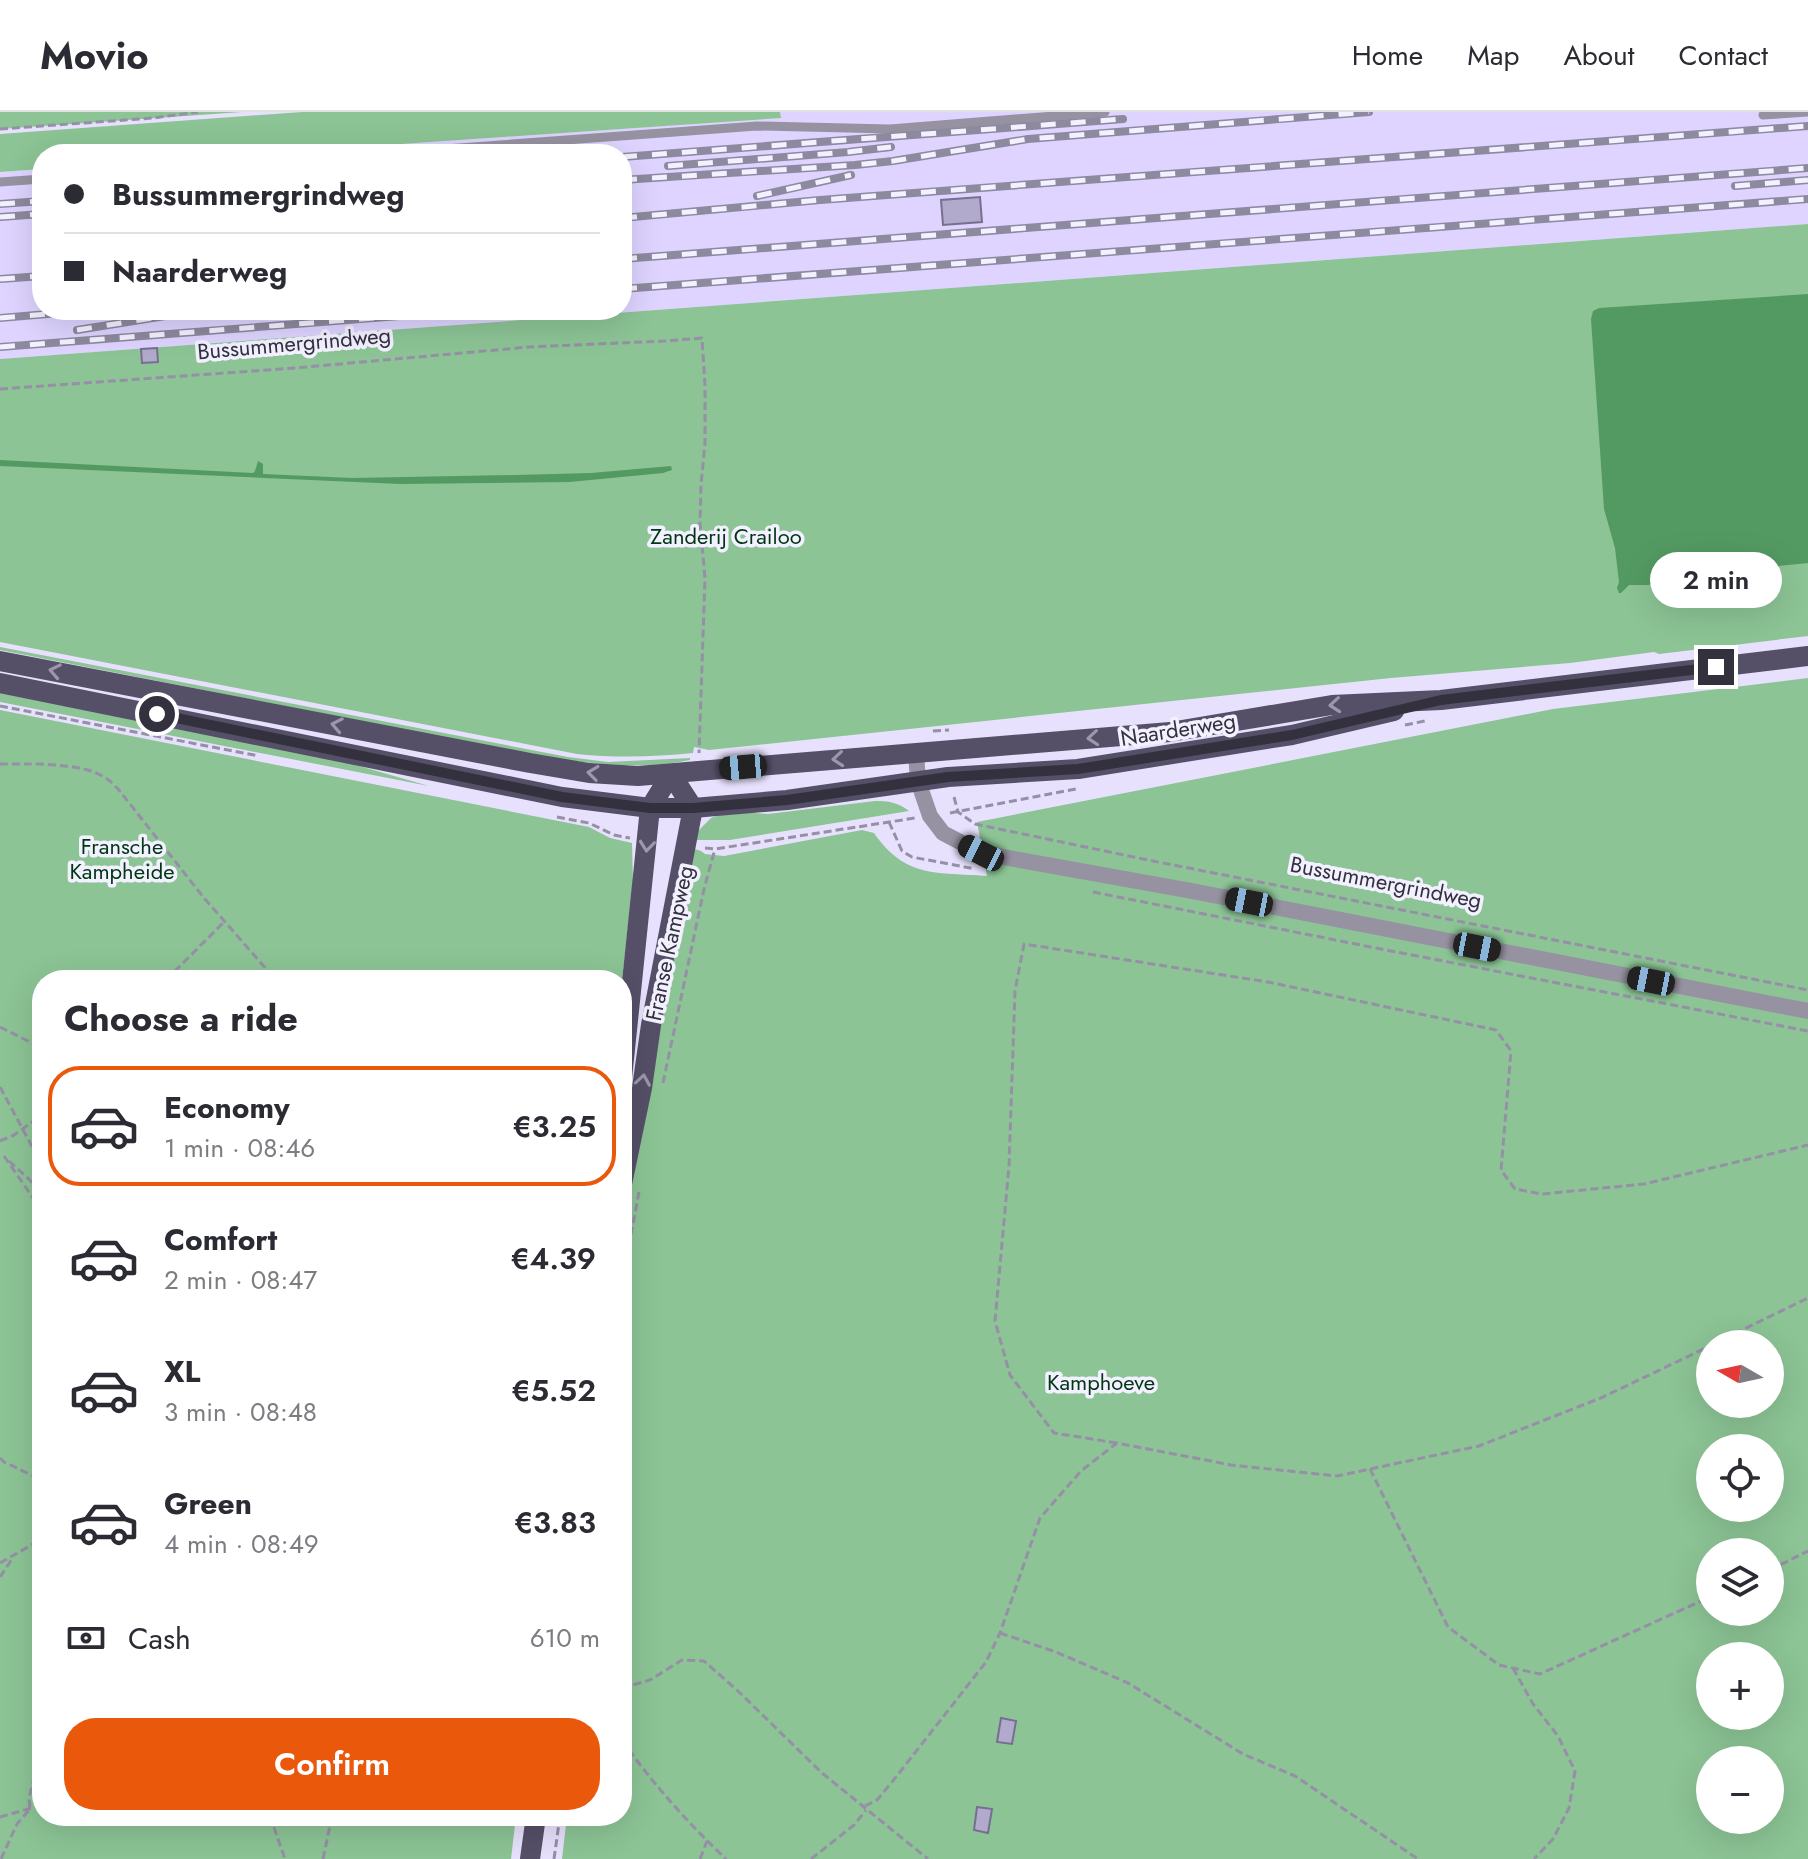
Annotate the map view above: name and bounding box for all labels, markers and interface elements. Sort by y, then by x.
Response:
text: Movio [40,28,149,83]
text: Home [1352,35,1423,76]
text: Map [1467,35,1519,76]
text: About [1563,35,1635,76]
text: Contact [1679,35,1768,76]
text: Bussummergrindweg [112,173,405,216]
text: Naarderweg [112,250,287,293]
street label: Bussummergrindweg [196,319,392,367]
park label: Zanderij Crailoo [650,520,802,552]
callout: 2 min [1650,551,1782,607]
text: 2 min [1683,561,1749,599]
route end [1698,649,1734,685]
one-way arrow [48,663,62,680]
route start [139,696,175,732]
one-way arrow [1328,696,1341,713]
street label: Naarderweg [1118,704,1238,754]
one-way arrow [331,718,344,735]
one-way arrow [1086,729,1099,746]
one-way arrow [831,750,844,767]
car [718,753,768,781]
one-way arrow [586,765,599,782]
park label: Fransche Kampheide [69,830,175,887]
car [954,831,1008,875]
one-way arrow [638,840,655,853]
street label: Bussummergrindweg [1288,848,1484,916]
street label: Franse Kampweg [637,862,701,1024]
car [1223,886,1275,918]
car [1451,931,1503,963]
car [1625,965,1677,997]
text: Choose a ride [64,992,298,1044]
one-way arrow [634,1074,651,1087]
text: Economy [164,1086,290,1129]
icon: car [68,1090,140,1162]
text: €3.25 [513,1105,596,1148]
text: 1 min · 08:46 [164,1129,315,1167]
text: Comfort [164,1218,277,1261]
icon: car [68,1222,140,1294]
text: €4.39 [511,1237,596,1280]
text: 2 min · 08:47 [164,1261,317,1299]
north arrow [1696,1330,1784,1418]
map controls [1696,1330,1784,1834]
text: XL [164,1350,200,1393]
icon: car [68,1354,140,1426]
park label: Kamphoeve [1047,1366,1155,1398]
text: €5.52 [512,1369,596,1412]
text: 3 min · 08:48 [164,1393,317,1431]
button: locate [1696,1434,1784,1522]
text: Green [164,1482,252,1525]
icon: car [68,1486,140,1558]
text: €3.83 [514,1501,596,1544]
text: 4 min · 08:49 [164,1525,319,1563]
button: layers [1696,1538,1784,1626]
icon: cash [64,1616,108,1660]
text: Cash [128,1617,191,1660]
text: 610 m [530,1619,600,1657]
button: + [1696,1642,1784,1730]
button: Confirm [64,1718,600,1810]
button: − [1696,1746,1784,1834]

